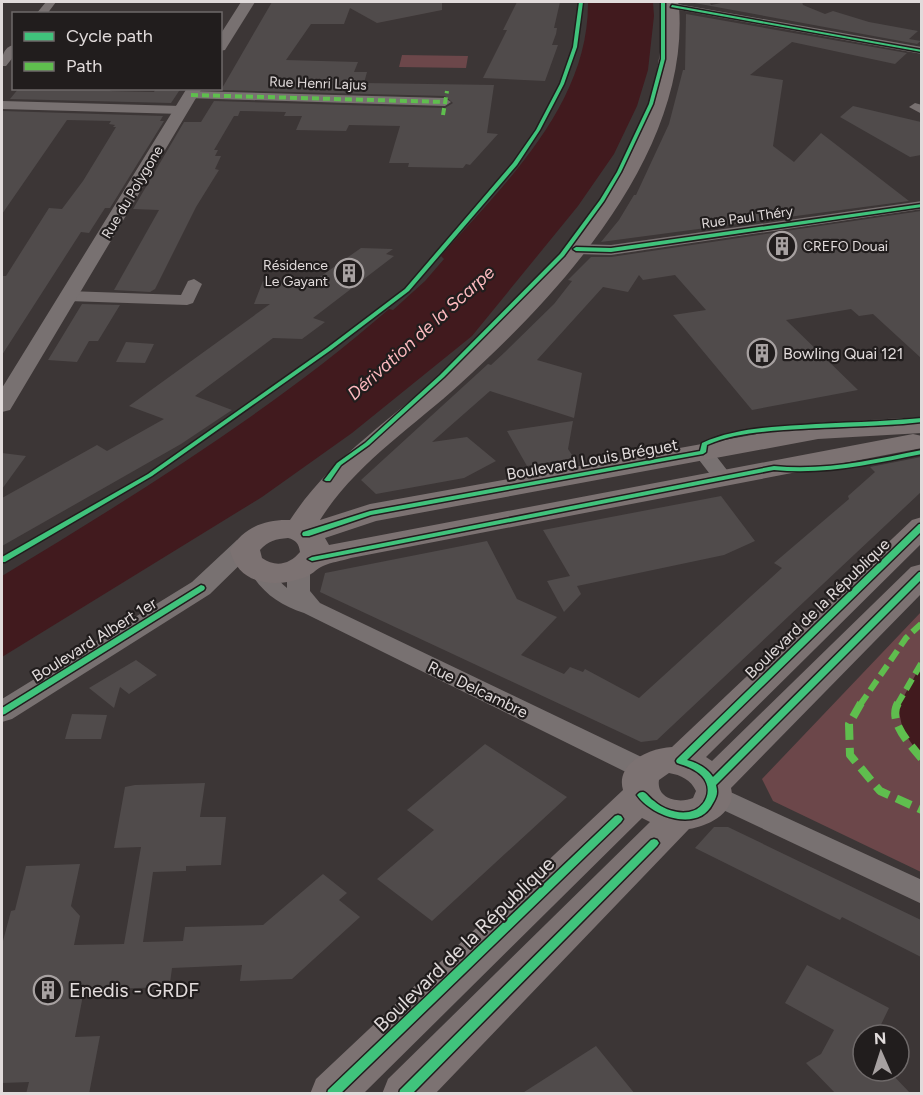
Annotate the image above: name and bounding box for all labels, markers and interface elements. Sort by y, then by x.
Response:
legend [12,12,222,90]
text: Cycle path [66,25,153,47]
text: Path [66,55,102,77]
street label: Rue Henri Lajus [269,73,367,94]
street label: Rue du Polygone [98,142,167,242]
street label: Rue Paul Théry [700,203,795,232]
building icon: CREFO Douai [766,230,798,262]
place label: CREFO Douai [803,238,888,255]
place label: Résidence Le Gayant [263,257,328,290]
building icon: Résidence Le Gayant [333,257,365,289]
water label: Dérivation de la Scarpe [343,261,499,405]
building icon: Bowling Quai 121 [746,337,778,369]
place label: Bowling Quai 121 [783,344,903,363]
street label: Boulevard Louis Bréguet [505,435,679,484]
street label: Boulevard de la République [741,534,894,682]
street label: Boulevard Albert 1er [28,593,161,686]
street label: Rue Delcambre [425,657,531,722]
street label: Boulevard de la République [369,851,559,1037]
building icon: Enedis - GRDF [32,974,64,1006]
place label: Enedis - GRDF [69,978,199,1002]
north arrow [851,1023,911,1083]
text: N [874,1029,887,1048]

